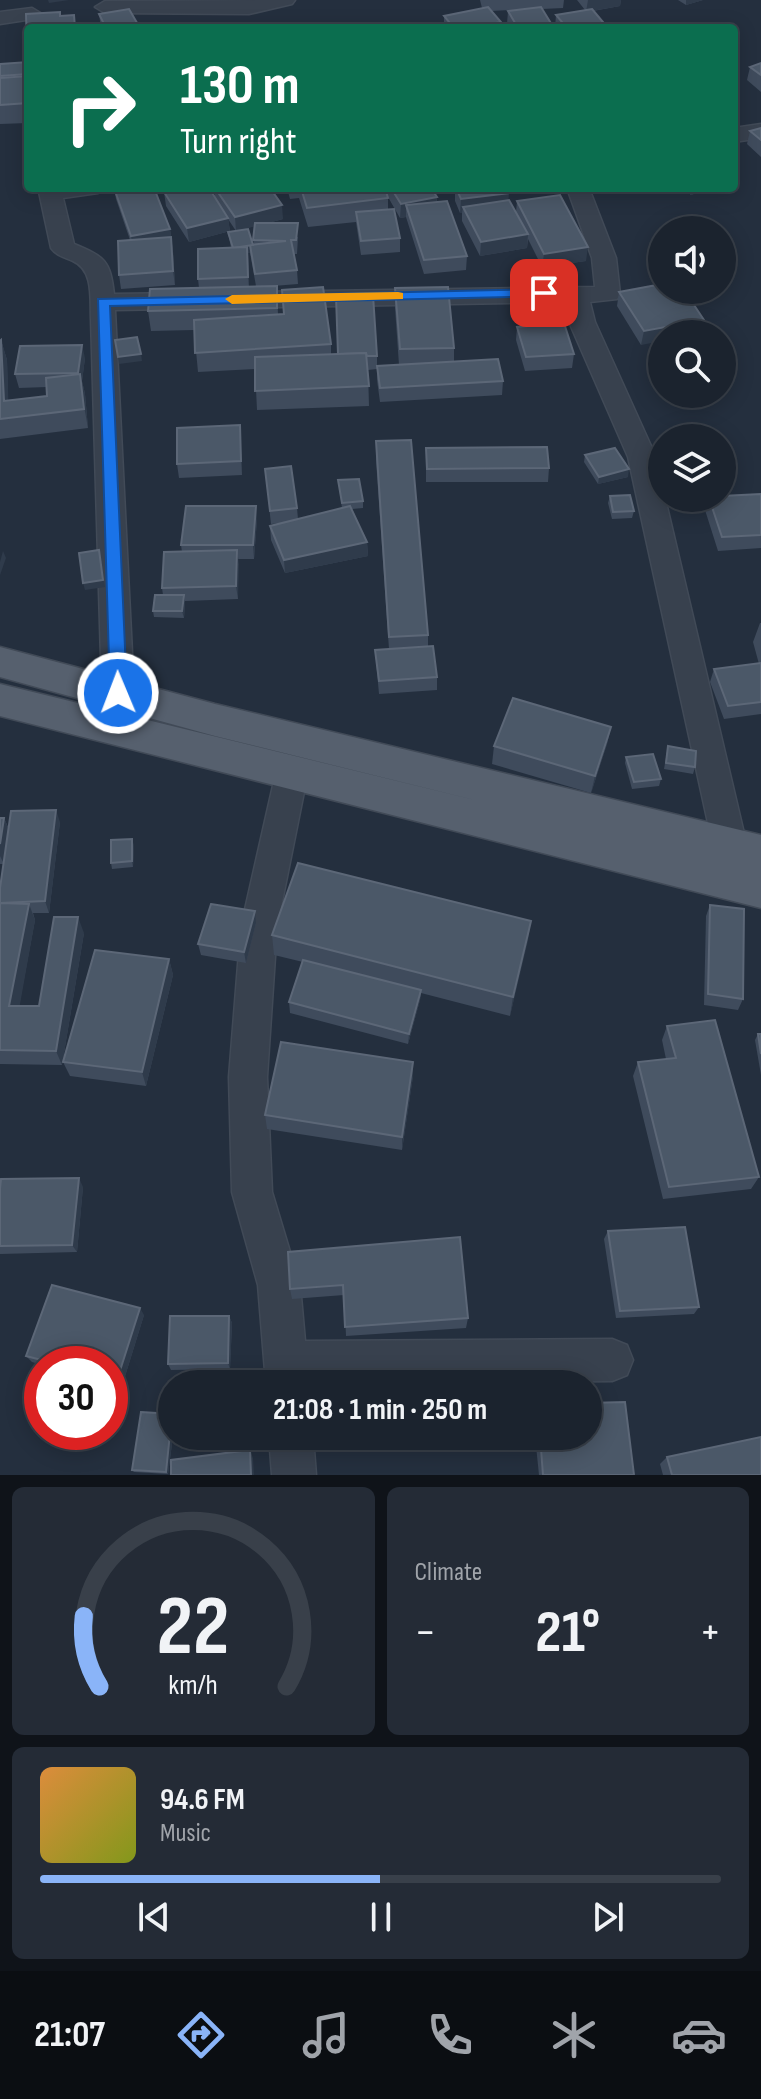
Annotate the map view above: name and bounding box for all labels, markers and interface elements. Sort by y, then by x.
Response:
text: 130 m [180,53,300,120]
icon: right [48,56,152,160]
text: Turn right [180,121,297,164]
map controls [648,216,736,512]
button: sound [648,216,736,304]
pin [510,259,578,327]
icon: arrive [522,271,566,315]
button: search [648,320,736,408]
button: layers [648,424,736,512]
position arrow [76,651,160,735]
speed limit sign: 30 [24,1346,128,1450]
text: 21:08 · 1 min · 250 m [273,1392,487,1428]
text: Climate [415,1557,482,1588]
text: 22 [157,1578,230,1678]
text: 21° [535,1597,600,1669]
text: − [415,1606,436,1659]
text: + [699,1606,721,1659]
text: km/h [169,1668,218,1703]
text: 94.6 FM [160,1782,245,1818]
text: Music [160,1818,211,1849]
icon: previous [132,1895,176,1939]
icon: pause [359,1895,403,1939]
icon: next [586,1895,630,1939]
icon: directions [173,2007,229,2063]
icon: music [298,2007,354,2063]
icon: phone [422,2007,478,2063]
icon: climate [546,2007,602,2063]
icon: car [671,2007,727,2063]
text: 21:07 [34,2014,105,2057]

